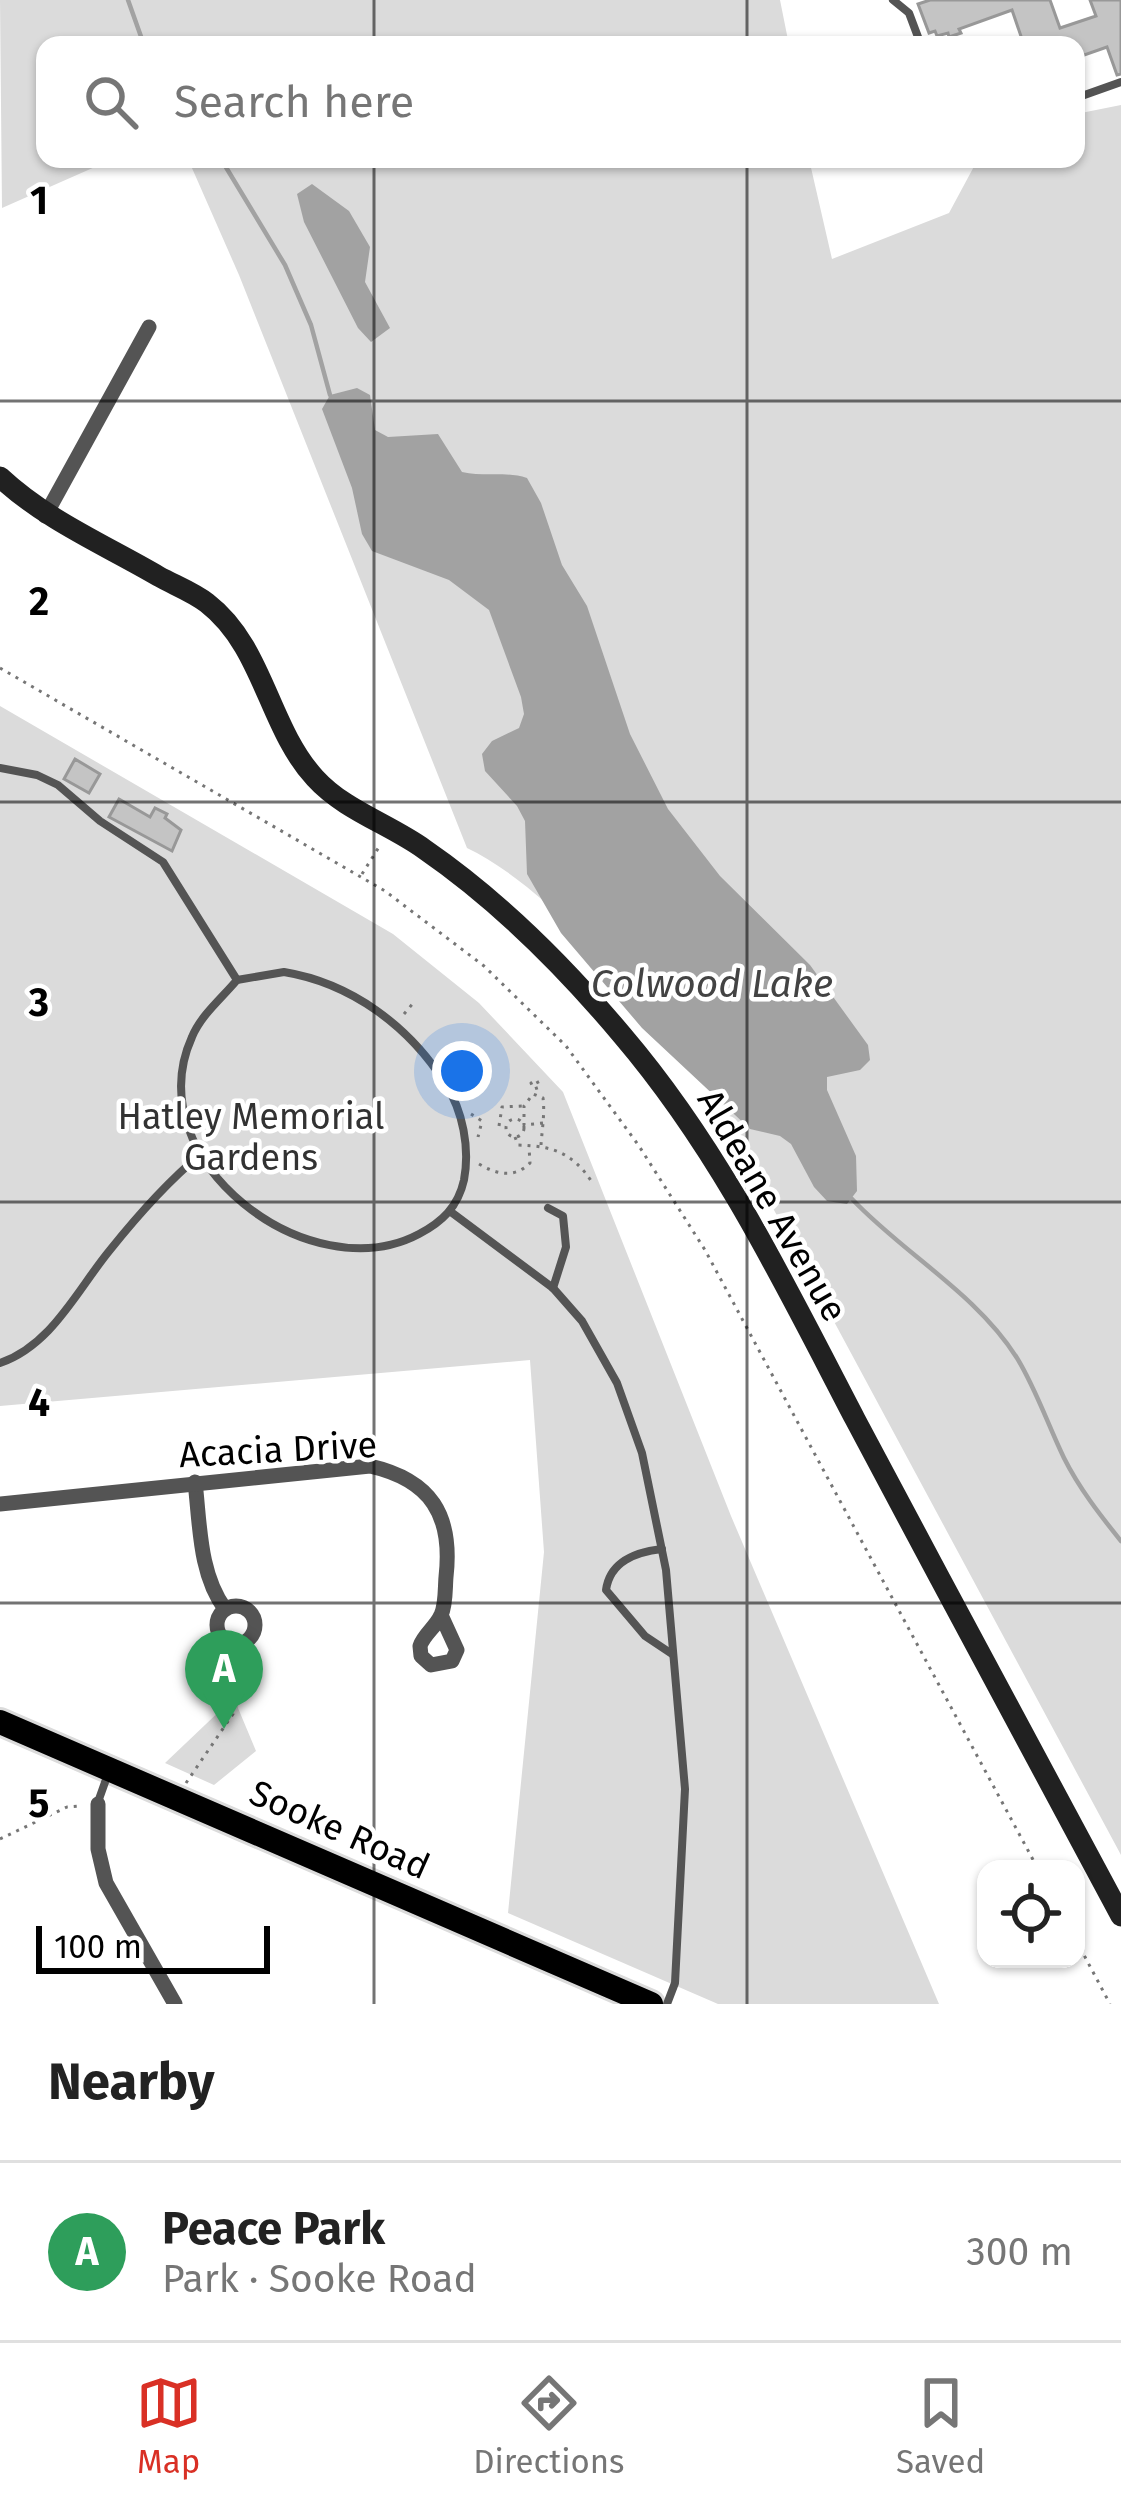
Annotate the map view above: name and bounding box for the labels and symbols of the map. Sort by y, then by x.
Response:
text: 1 [30,178,48,224]
text: 2 [29,579,49,625]
water label: Colwood Lake [591,961,833,1007]
text: 3 [28,980,49,1026]
your location [432,1041,492,1101]
street label: Aldeane Avenue [688,1081,856,1330]
park label: Hatley Memorial Gardens [117,1095,385,1180]
text: 4 [28,1380,50,1426]
street label: Acacia Drive [178,1423,378,1477]
pin: A [185,1630,263,1729]
street label: Sooke Road [243,1771,436,1889]
text: 5 [29,1781,49,1827]
scale bar [36,1920,270,1973]

